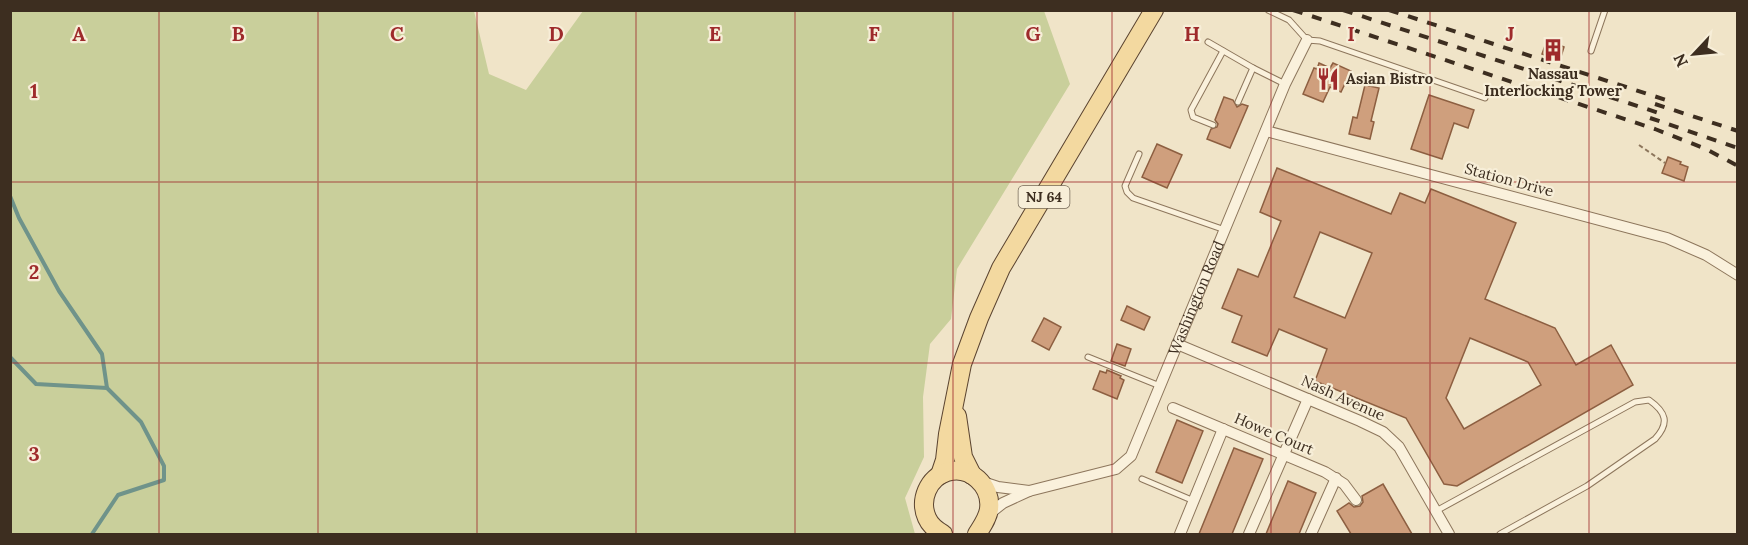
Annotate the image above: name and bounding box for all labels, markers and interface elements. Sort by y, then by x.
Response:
text: A [72,21,86,46]
text: B [231,21,245,46]
text: C [390,21,404,46]
text: D [548,21,564,46]
text: E [709,21,721,46]
text: F [868,21,880,46]
text: G [1025,21,1041,46]
text: H [1184,21,1200,46]
text: I [1347,21,1355,46]
text: J [1505,21,1515,46]
north arrow [1664,24,1724,84]
building icon: Nassau Interlocking Tower [1540,37,1566,63]
text: N [1669,51,1692,71]
place label: Nassau Interlocking Tower [1484,64,1623,100]
restaurant icon: Asian Bistro [1315,66,1341,92]
place label: Asian Bistro [1346,69,1434,88]
text: 1 [30,78,38,103]
street label: Station Drive [1463,159,1556,201]
road number: NJ 64 [1018,186,1070,208]
street label: Washington Road [1164,238,1228,358]
text: 2 [29,259,39,284]
street label: Nash Avenue [1298,371,1388,425]
street label: Howe Court [1232,408,1317,459]
text: 3 [28,441,40,466]

